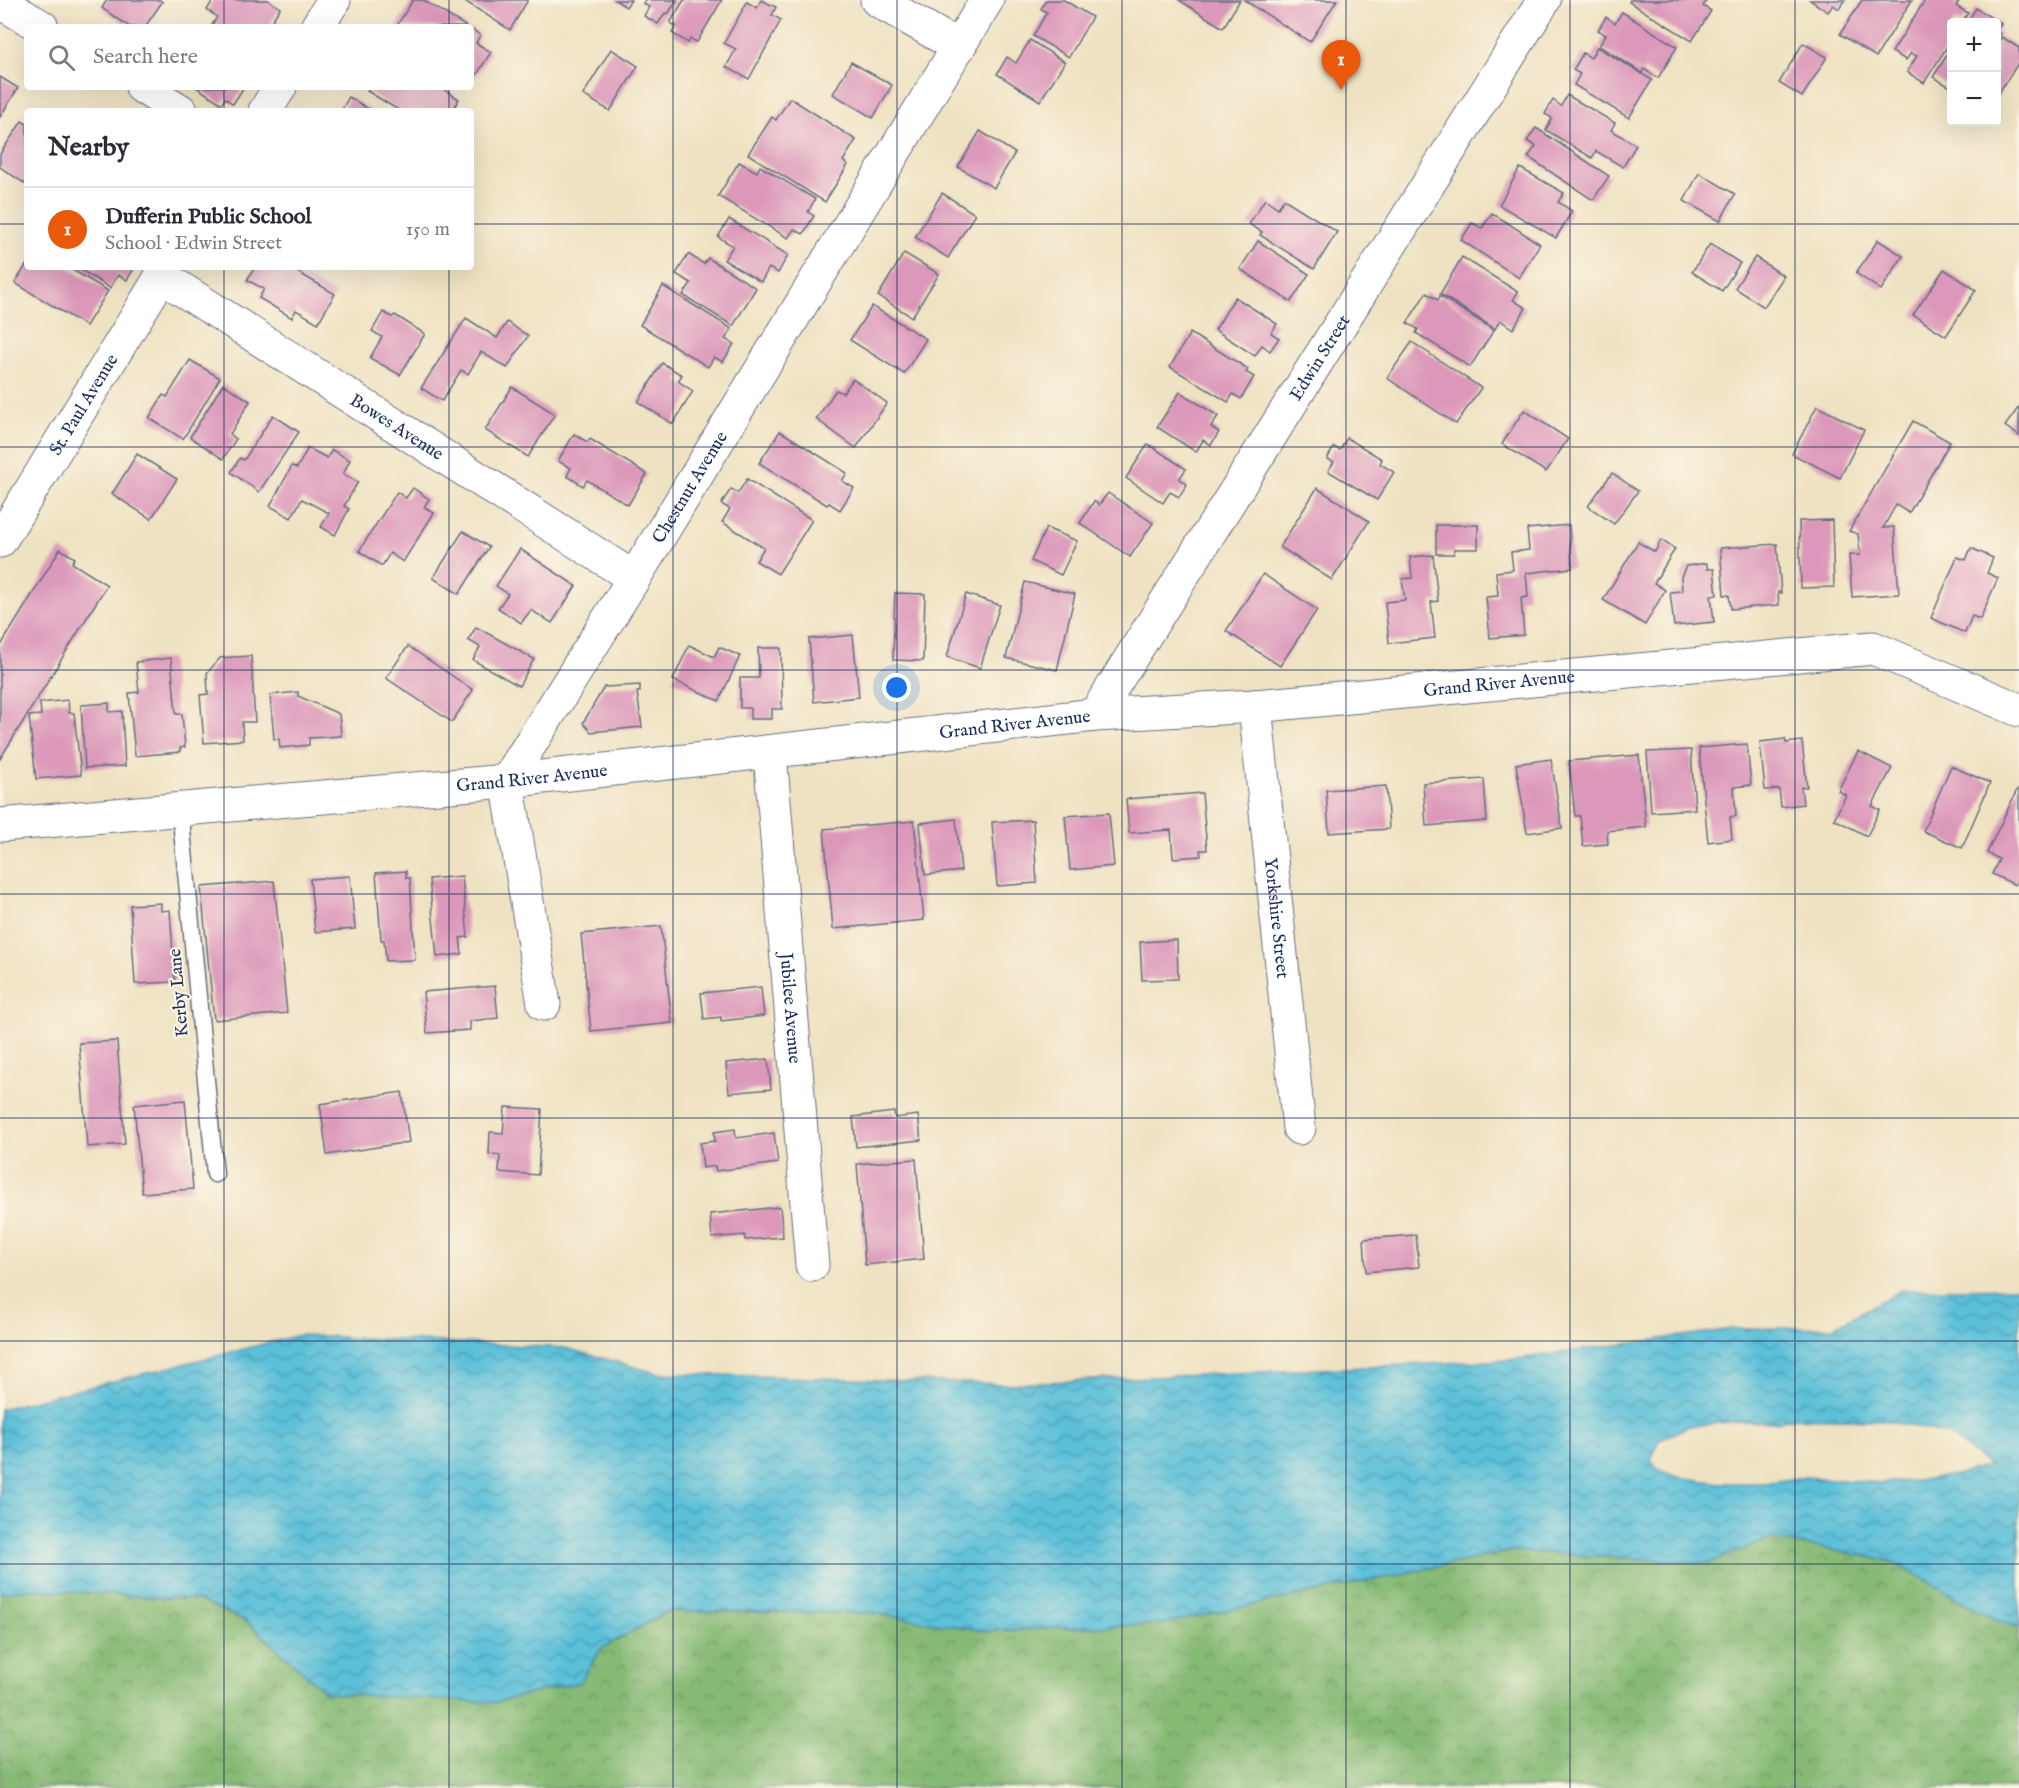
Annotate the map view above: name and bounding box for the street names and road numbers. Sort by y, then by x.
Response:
street label: Edwin Street [1285,311,1356,406]
street label: St. Paul Avenue [45,350,124,460]
street label: Bowes Avenue [345,390,447,466]
street label: Chestnut Avenue [648,428,734,548]
street label: Grand River Avenue [1423,666,1576,703]
street label: Grand River Avenue [938,706,1092,745]
street label: Grand River Avenue [455,760,609,798]
street label: Yorkshire Street [1258,856,1293,980]
street label: Kerby Lane [164,948,195,1038]
street label: Jubilee Avenue [773,950,805,1064]

